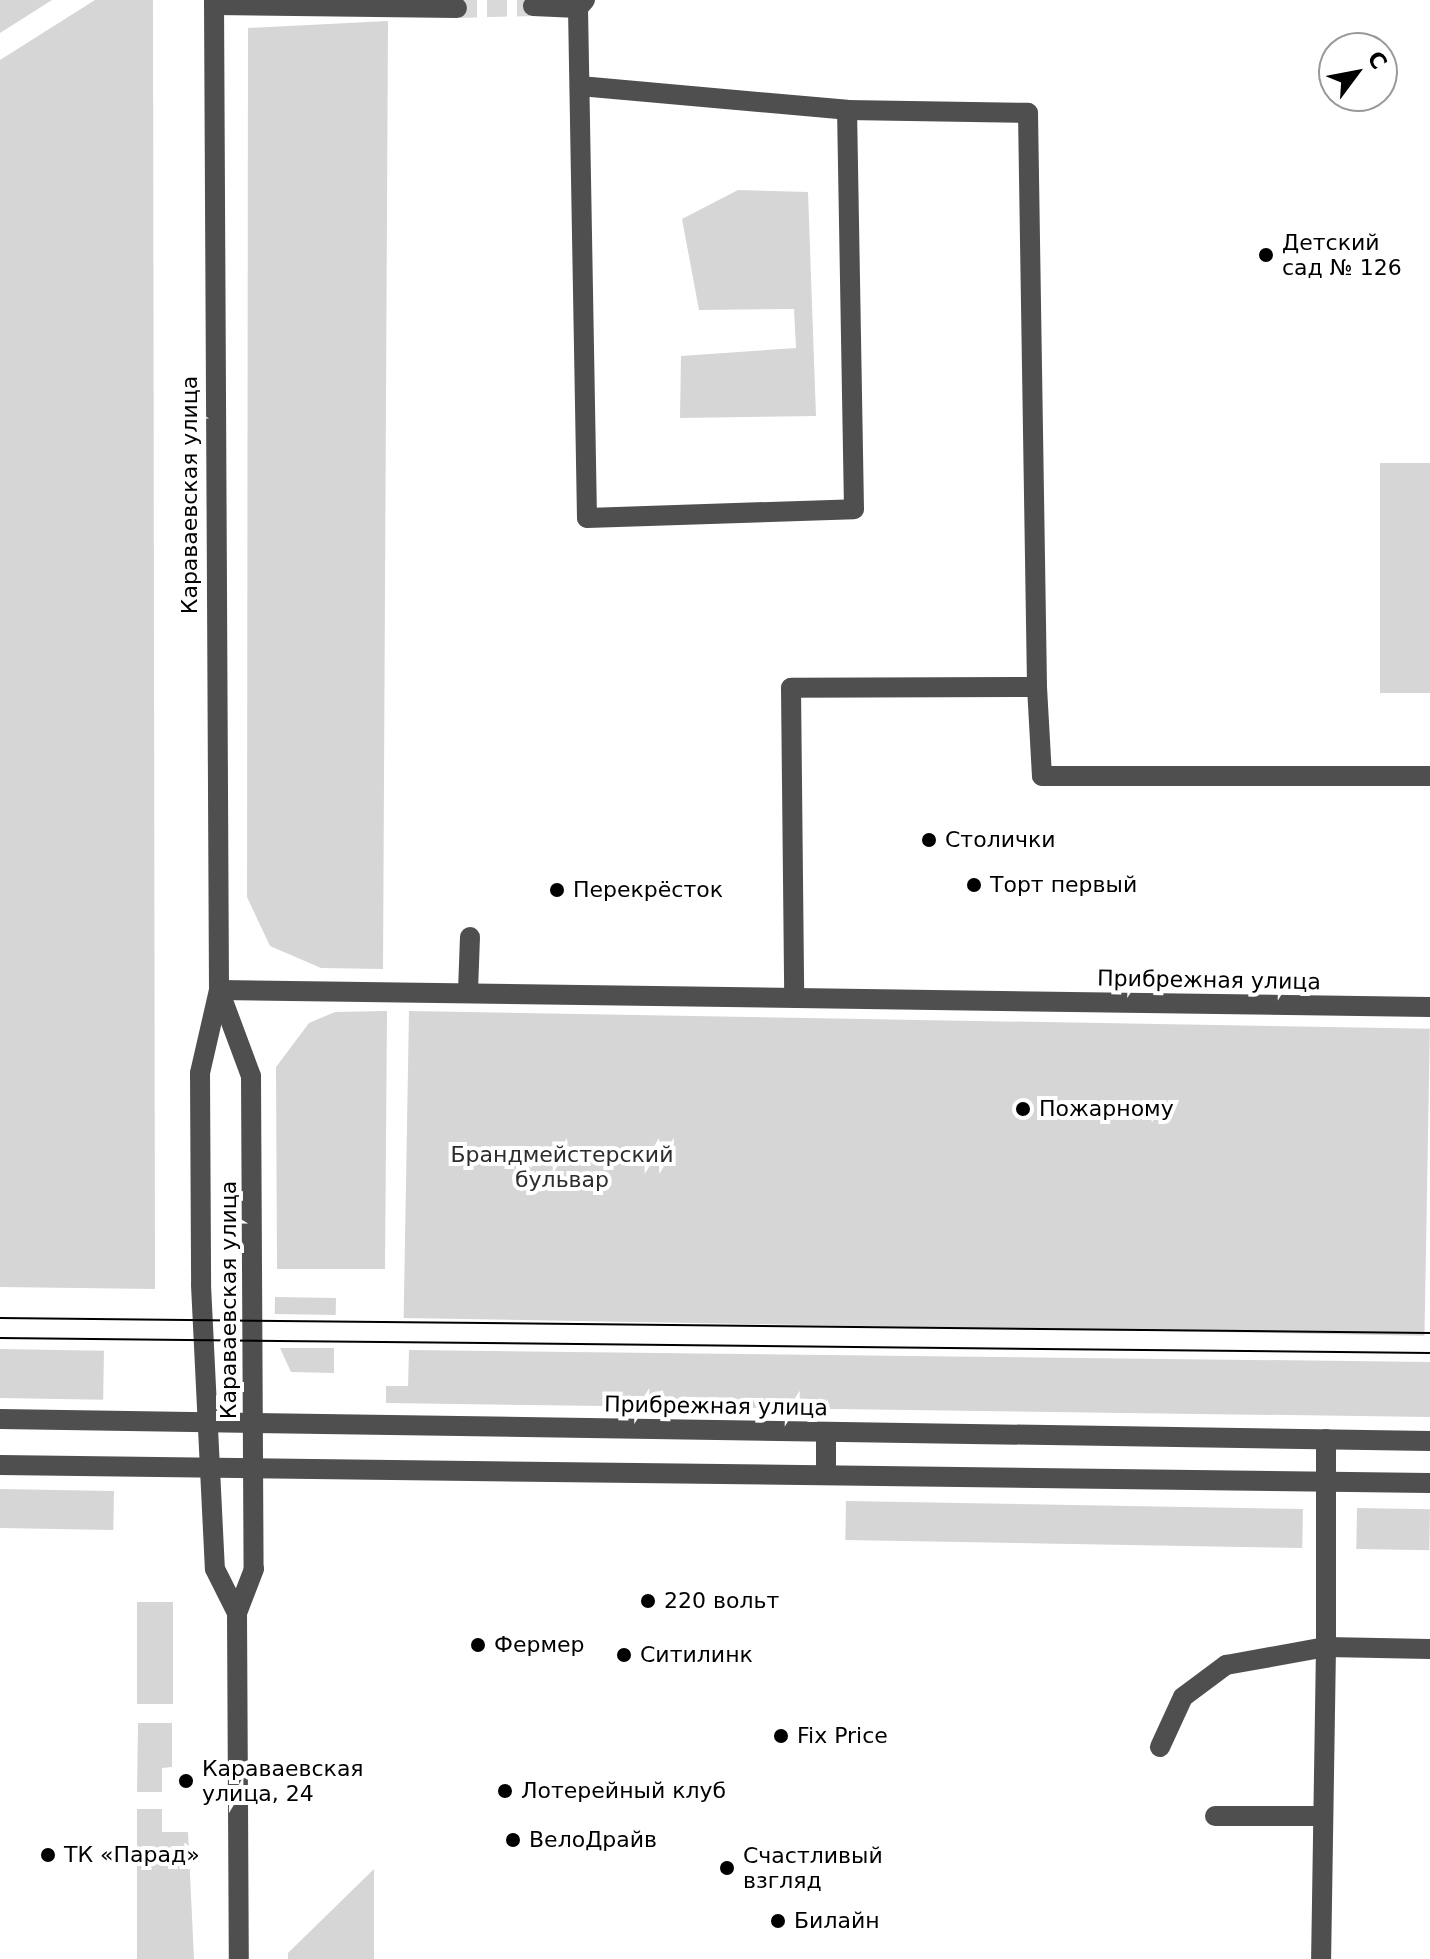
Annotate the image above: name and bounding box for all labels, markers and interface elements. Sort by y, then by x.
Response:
north arrow [1318,32,1398,112]
text: С [1362,47,1392,74]
place label: Детский сад № 126 [1282,229,1402,280]
marker: Детский сад № 126 [1257,246,1275,264]
street label: Караваевская улица [177,376,203,614]
place label: Столички [945,827,1056,853]
marker: Столички [920,831,938,849]
place label: Торт первый [990,872,1137,898]
marker: Торт первый [965,876,983,894]
place label: Перекрёсток [573,877,723,903]
marker: Перекрёсток [548,881,566,899]
street label: Прибрежная улица [1097,965,1321,995]
place label: Пожарному [1039,1096,1174,1122]
marker: Пожарному [1014,1100,1032,1118]
park label: Брандмейстерский бульвар [451,1141,673,1192]
street label: Караваевская улица [216,1181,242,1419]
street label: Прибрежная улица [604,1391,828,1421]
place label: 220 вольт [664,1588,779,1614]
marker: 220 вольт [639,1592,657,1610]
place label: Фермер [494,1632,585,1658]
marker: Фермер [469,1636,487,1654]
place label: Ситилинк [640,1642,753,1668]
marker: Ситилинк [615,1646,633,1664]
place label: Fix Price [797,1723,888,1749]
marker: Fix Price [772,1727,790,1745]
place label: Караваевская улица, 24 [202,1755,364,1806]
marker: Караваевская улица, 24 [177,1772,195,1790]
place label: Лотерейный клуб [521,1778,726,1804]
marker: Лотерейный клуб [496,1782,514,1800]
place label: ВелоДрайв [529,1827,657,1853]
marker: ВелоДрайв [504,1831,522,1849]
place label: ТК «Парад» [64,1842,200,1868]
place label: Счастливый взгляд [743,1842,883,1894]
marker: ТК «Парад» [39,1846,57,1864]
marker: Счастливый взгляд [718,1859,736,1877]
place label: Билайн [794,1908,880,1934]
marker: Билайн [769,1912,787,1930]

